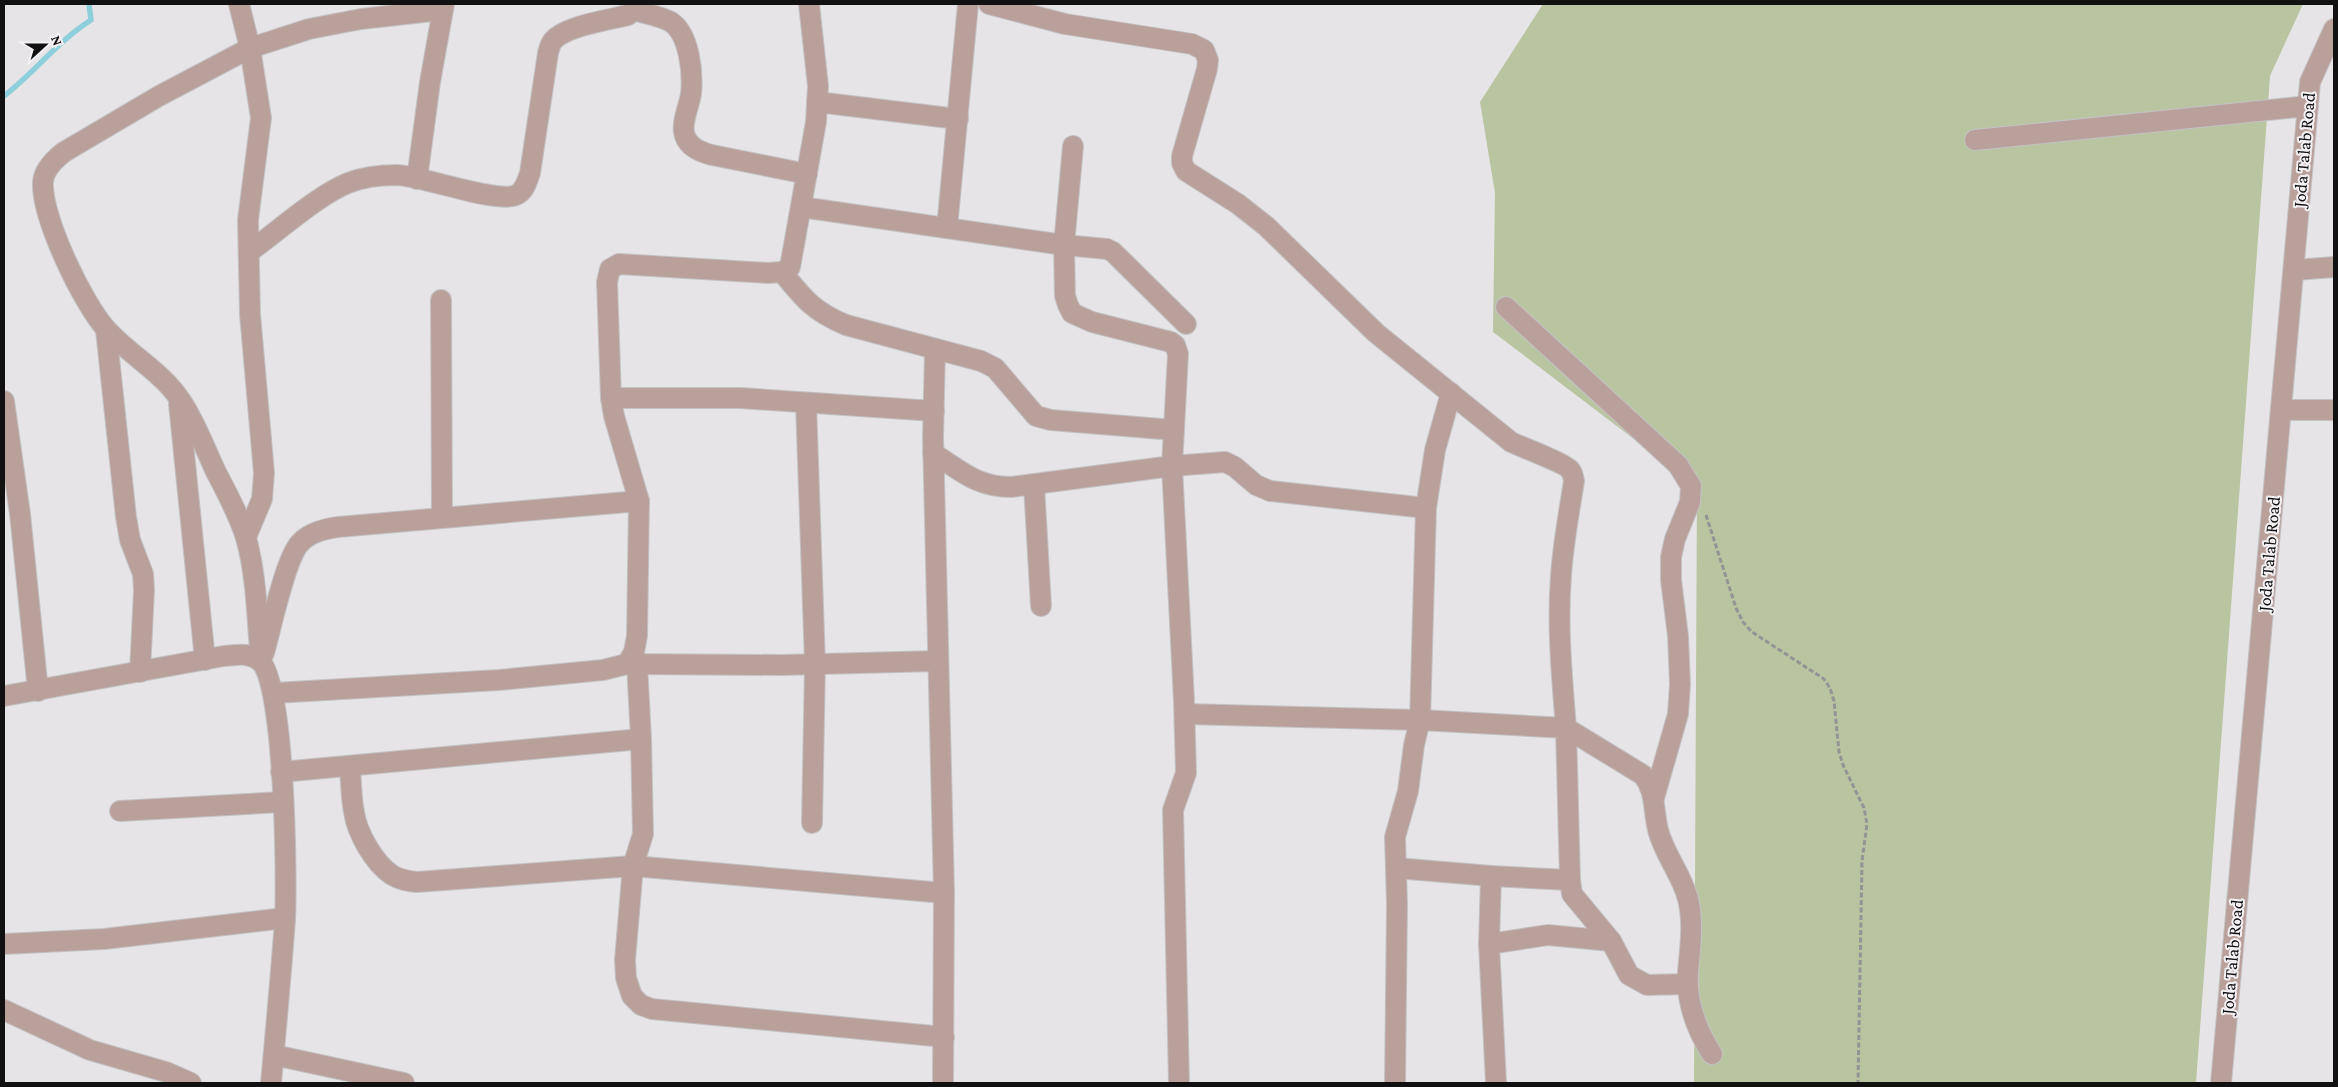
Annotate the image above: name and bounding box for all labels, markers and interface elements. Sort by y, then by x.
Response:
north arrow [20,20,70,70]
text: N [48,33,66,48]
street label: Joda Talab Road [2289,91,2319,210]
street label: Joda Talab Road [2254,495,2284,614]
street label: Joda Talab Road [2217,898,2247,1017]

